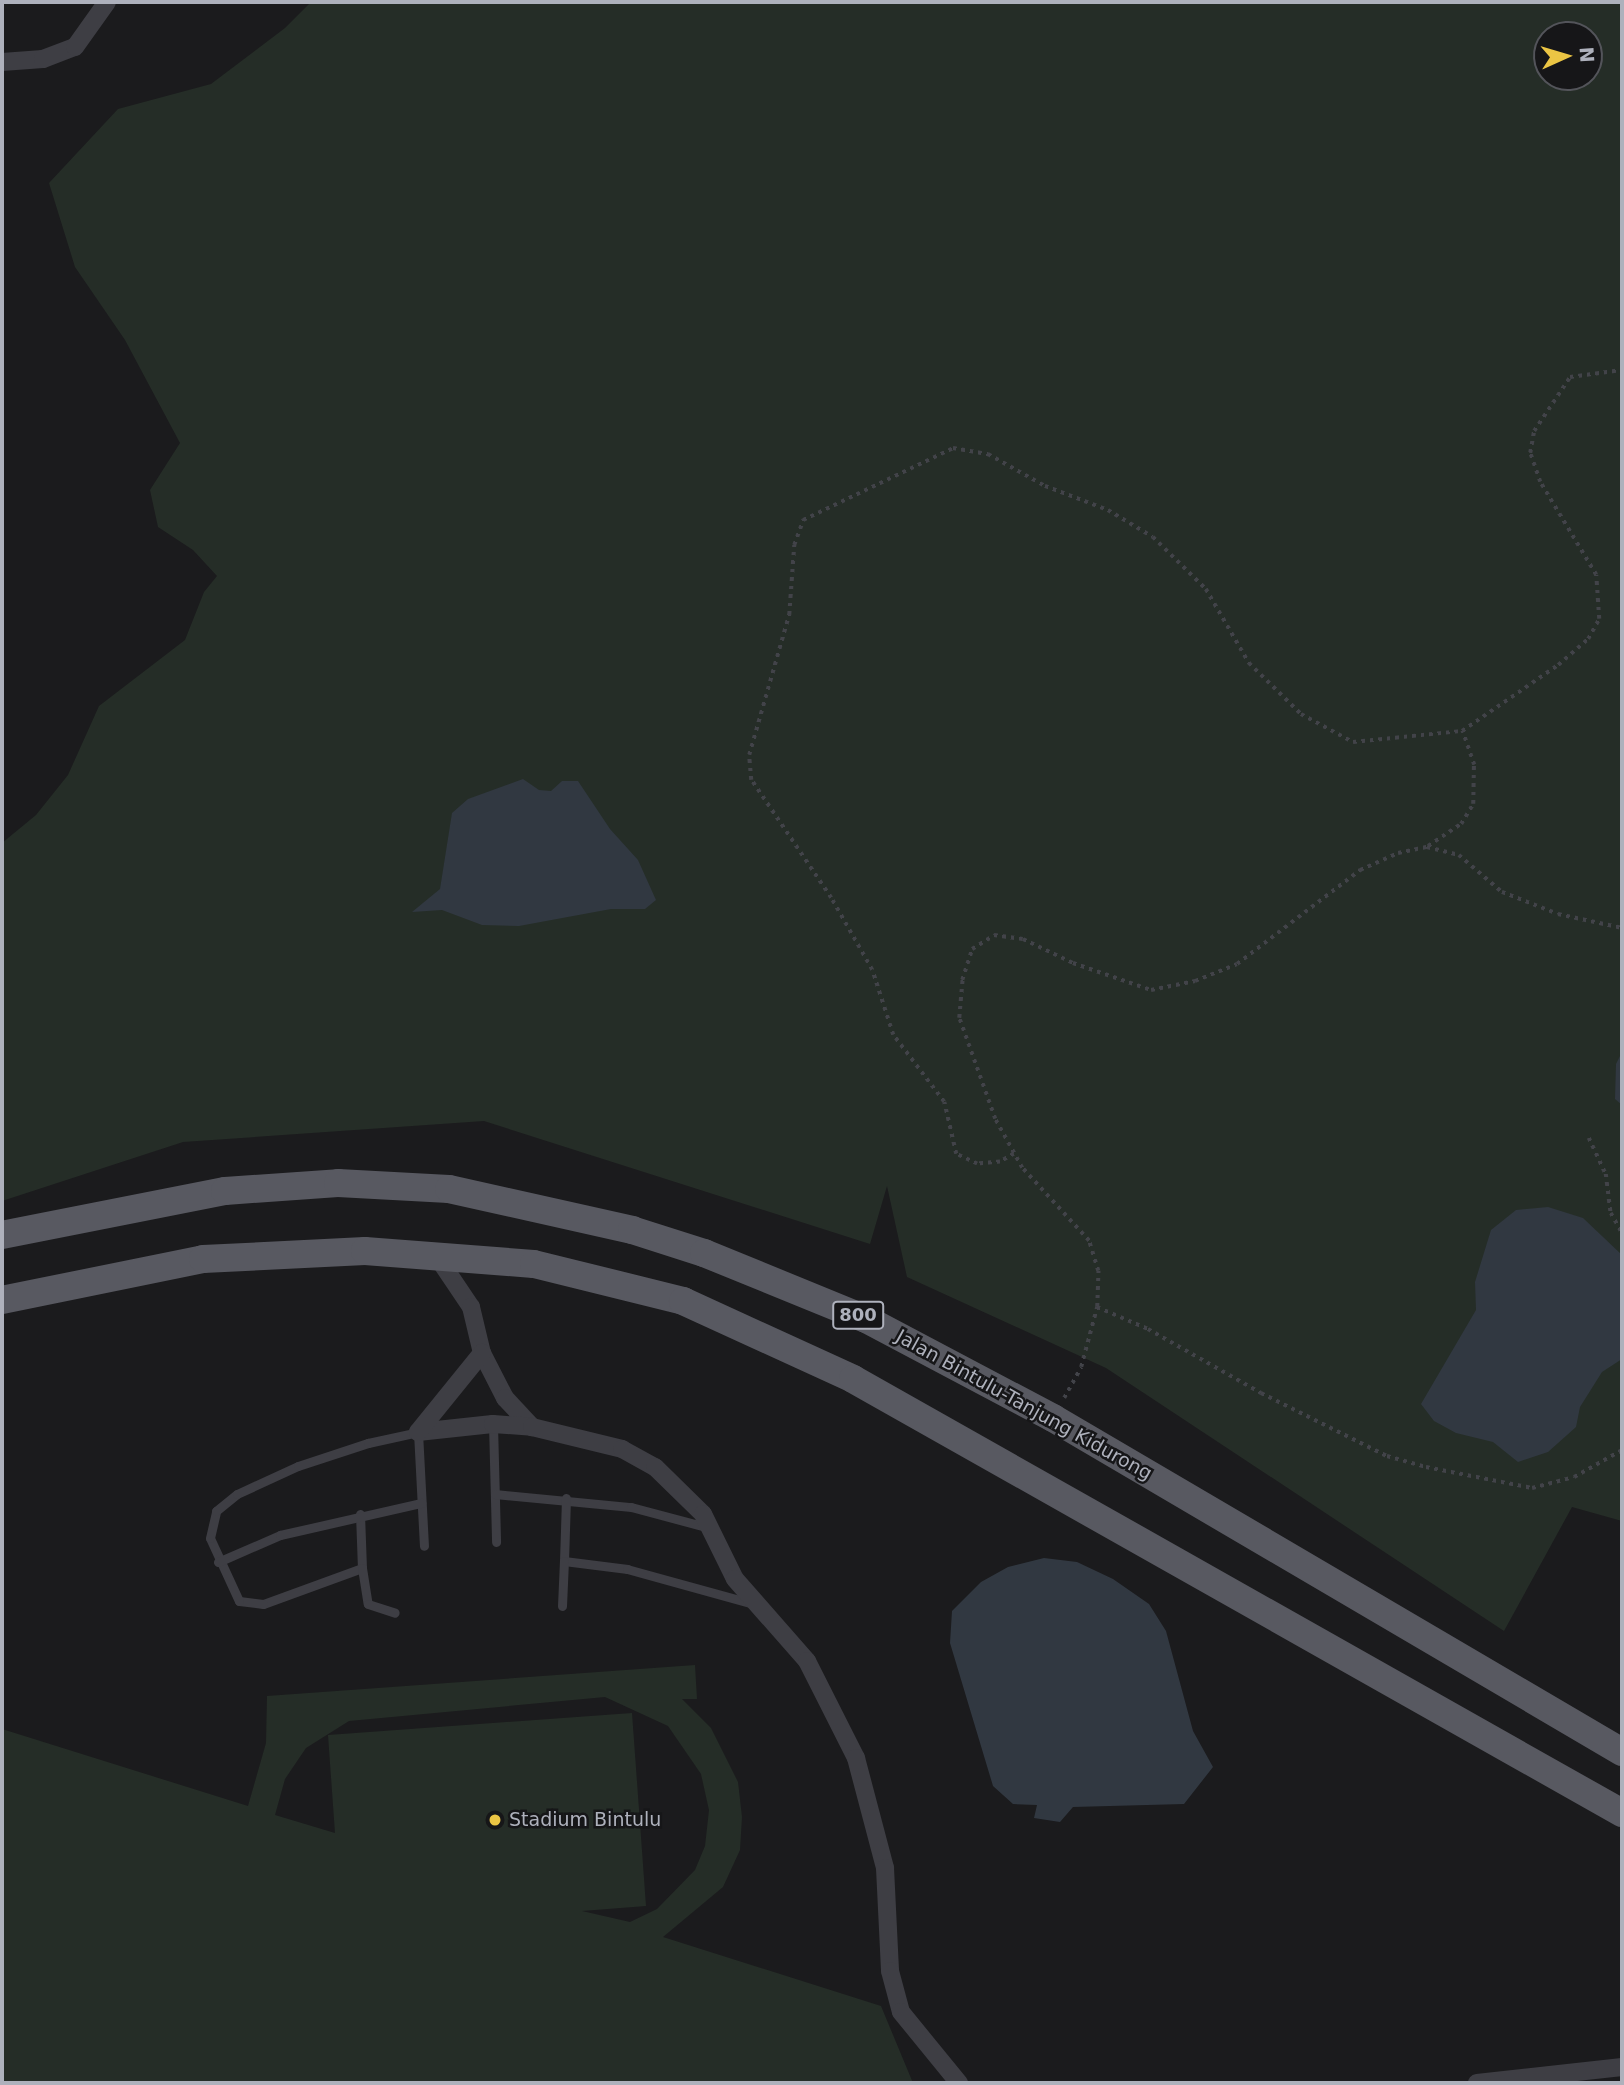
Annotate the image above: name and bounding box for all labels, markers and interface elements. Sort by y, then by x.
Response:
north arrow [1533,21,1603,91]
text: N [1575,46,1598,63]
road number: 800 [832,1300,884,1330]
street label: Jalan Bintulu-Tanjung Kidurong [892,1325,1156,1485]
place label: Stadium Bintulu [509,1809,661,1831]
marker: Stadium Bintulu [487,1812,503,1828]

